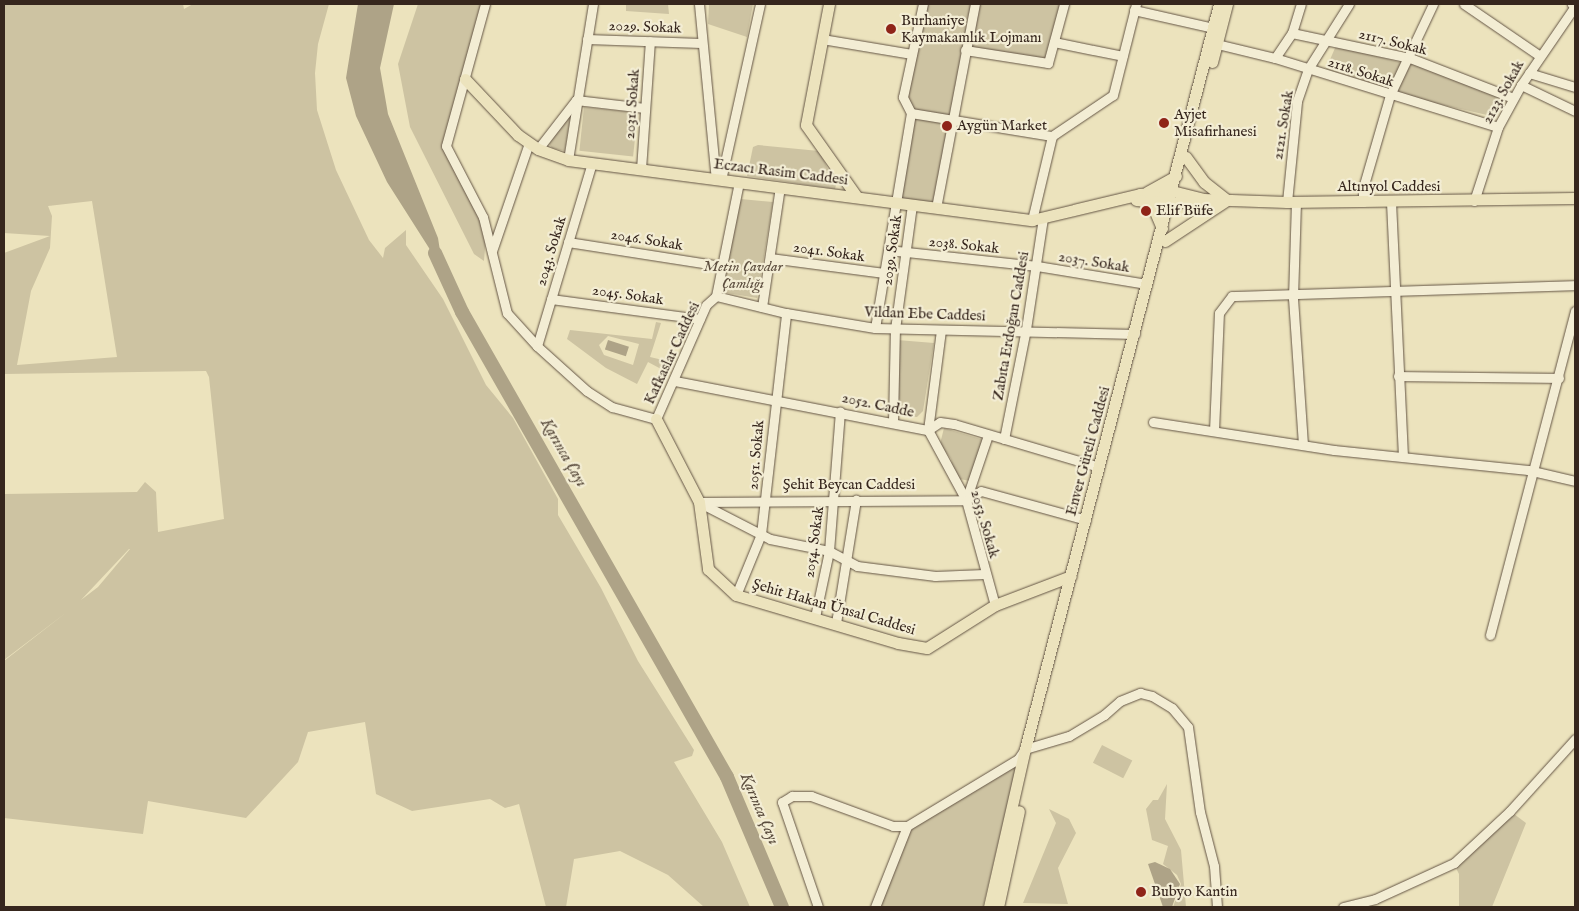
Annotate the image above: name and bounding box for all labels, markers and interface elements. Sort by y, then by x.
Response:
place label: Burhaniye Kaymakamlık Lojmanı [901,11,1042,46]
street label: 2029. Sokak [608,17,682,37]
marker: Burhaniye Kaymakamlık Lojmanı [885,23,897,35]
street label: 2117. Sokak [1357,25,1429,59]
street label: 2118. Sokak [1325,53,1397,91]
street label: 2123. Sokak [1478,57,1528,127]
street label: 2031. Sokak [621,68,643,140]
street label: 2121. Sokak [1269,89,1297,161]
place label: Ayjet Misafirhanesi [1174,105,1257,140]
place label: Aygün Market [957,117,1047,135]
marker: Ayjet Misafirhanesi [1158,117,1170,129]
marker: Aygün Market [941,120,953,132]
street label: Eczacı Rasim Caddesi [713,155,849,189]
street label: Altınyol Caddesi [1337,178,1441,196]
place label: Elif Büfe [1156,202,1213,220]
marker: Elif Büfe [1140,205,1152,217]
street label: 2039. Sokak [878,213,906,287]
street label: 2043. Sokak [532,214,570,288]
street label: 2046. Sokak [610,225,684,255]
street label: 2038. Sokak [928,232,1000,258]
street label: 2041. Sokak [792,238,866,266]
street label: 2037. Sokak [1057,247,1131,277]
street label: Zabıta Erdoğan Caddesi [989,250,1033,402]
park label: Metin Çavdar Çamlığı [703,257,783,292]
street label: 2045. Sokak [591,281,665,309]
street label: Kafkaslar Caddesi [640,299,704,407]
street label: Vildan Ebe Caddesi [864,303,986,325]
street label: Enver Güreli Caddesi [1062,384,1114,518]
street label: 2052. Cadde [840,389,916,421]
water label: Karınca Çayı [536,415,590,491]
street label: 2051. Sokak [744,419,768,491]
street label: Şehit Beycan Caddesi [783,476,915,494]
street label: 2053. Sokak [967,488,1003,560]
street label: 2054. Sokak [800,505,828,579]
street label: Şehit Hakan Ünsal Caddesi [750,575,918,639]
water label: Karınca Çayı [735,770,783,848]
place label: Bubyo Kantin [1151,883,1237,901]
marker: Bubyo Kantin [1135,886,1147,898]

